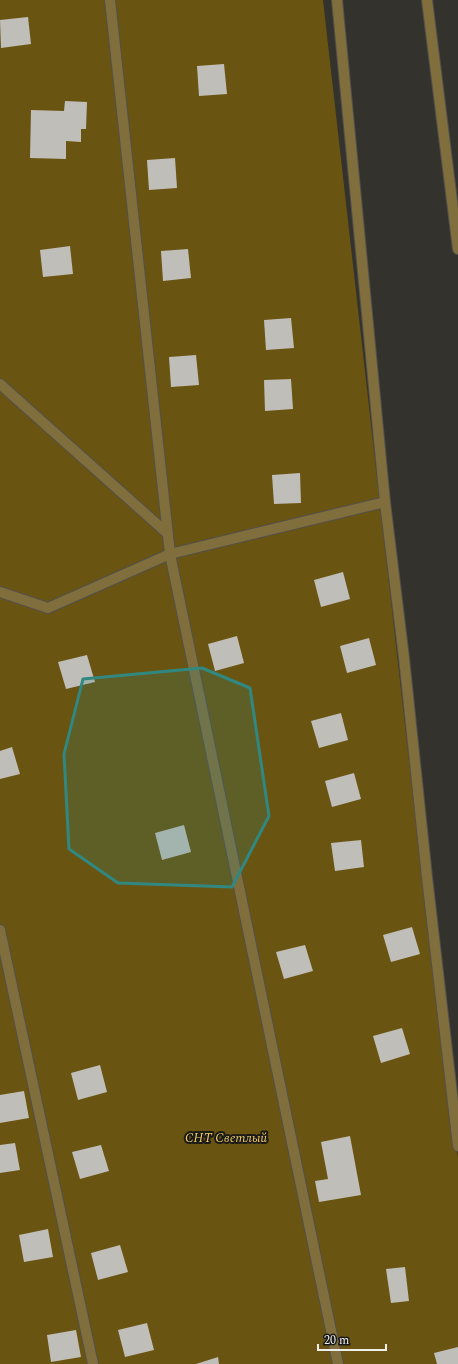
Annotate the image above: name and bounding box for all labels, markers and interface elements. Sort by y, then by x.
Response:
park label: СНТ Светлый [185,1128,267,1148]
scale bar [318,1326,386,1352]
text: 20 m [324,1331,349,1350]

